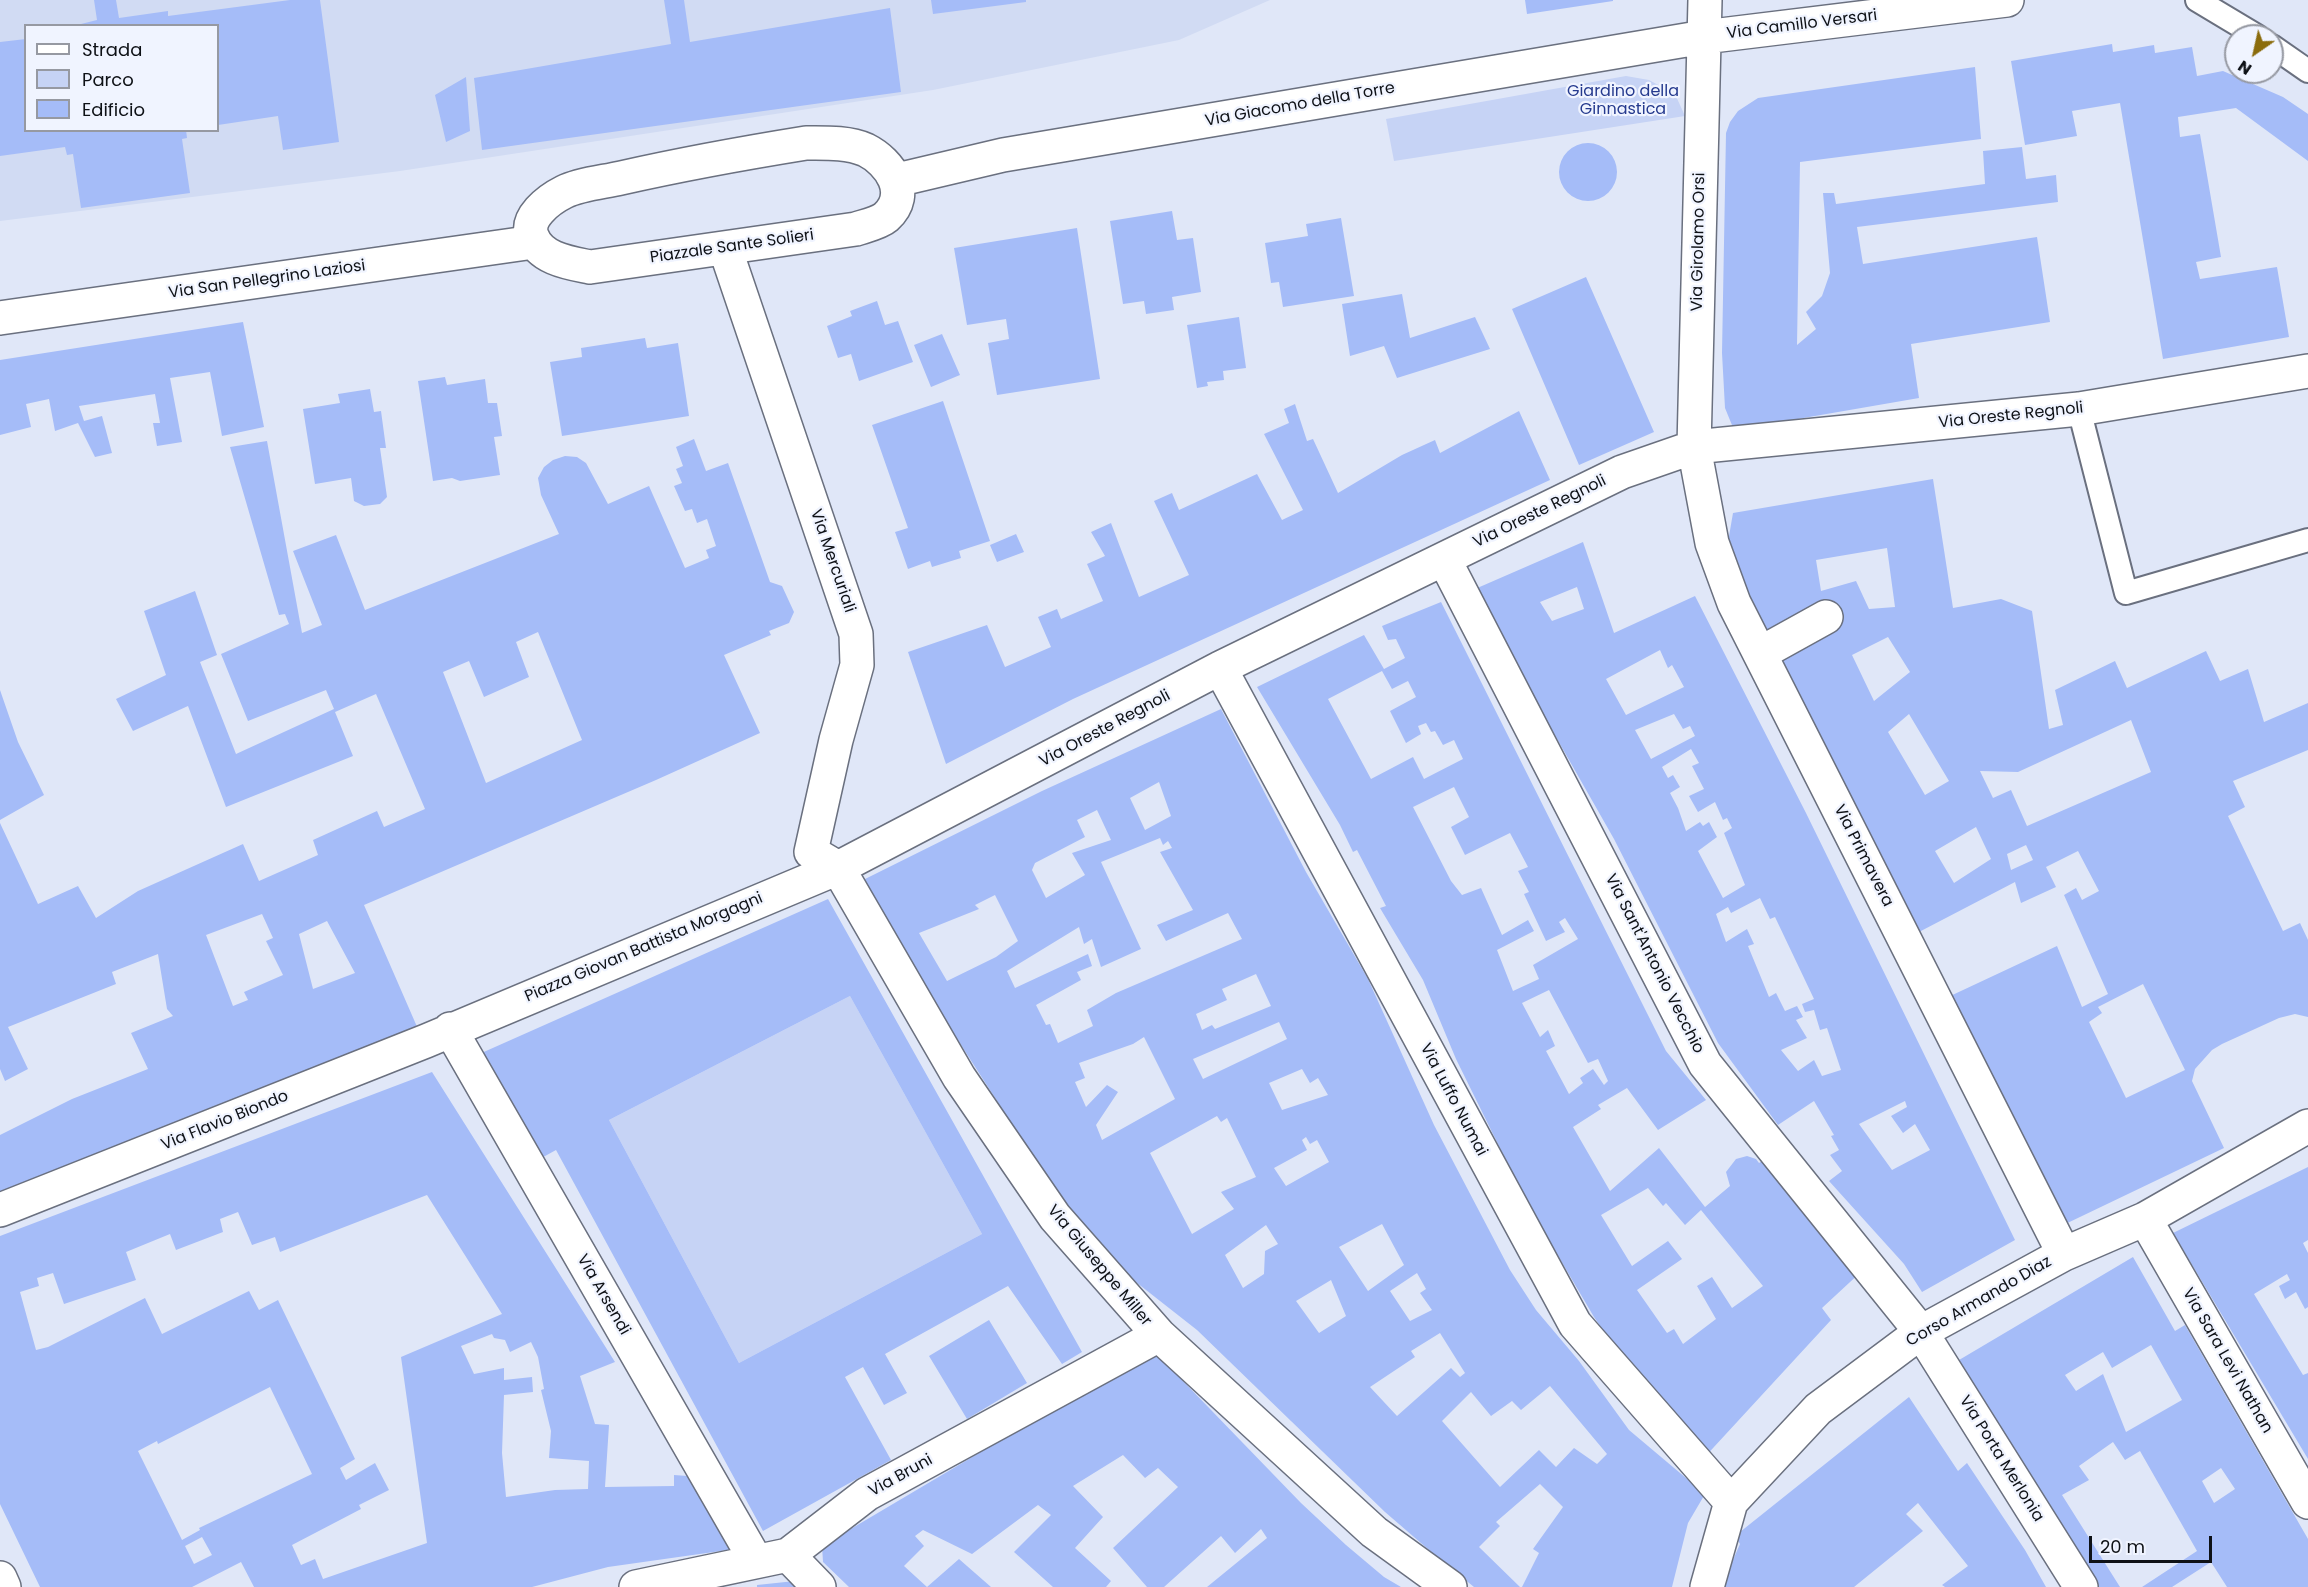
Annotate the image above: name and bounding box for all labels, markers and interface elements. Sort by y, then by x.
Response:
street label: Via Camillo Versari [1726,6,1878,44]
legend [24,24,219,132]
north arrow [2224,24,2284,84]
text: Strada [82,37,142,62]
text: N [2233,55,2256,81]
text: Parco [82,67,134,92]
street label: Via Giacomo della Torre [1204,79,1396,131]
park label: Giardino della Ginnastica [1567,82,1679,120]
text: Edificio [82,97,145,122]
street label: Via Girolamo Orsi [1688,172,1710,312]
street label: Piazzale Sante Solieri [649,226,815,268]
street label: Via San Pellegrino Laziosi [167,257,367,303]
street label: Via Oreste Regnoli [1938,399,2084,433]
street label: Via Oreste Regnoli [1470,471,1610,553]
street label: Via Mercuriali [805,507,859,615]
street label: Via Oreste Regnoli [1036,686,1174,772]
street label: Via Primavera [1829,802,1897,910]
street label: Via Sant'Antonio Vecchio [1600,871,1708,1057]
street label: Piazza Giovan Battista Morgagni [522,889,766,1007]
street label: Via Luffo Numai [1415,1040,1491,1160]
street label: Via Flavio Biondo [159,1087,291,1155]
street label: Via Giuseppe Miller [1043,1202,1155,1330]
street label: Via Arsendi [572,1251,634,1339]
street label: Corso Armando Diaz [1903,1253,2055,1351]
street label: Via Sara Levi Nathan [2178,1285,2276,1437]
street label: Via Porta Merlonia [1954,1392,2048,1526]
street label: Via Bruni [866,1451,936,1501]
scale bar [2092,1524,2215,1562]
text: 20 m [2100,1534,2145,1559]

